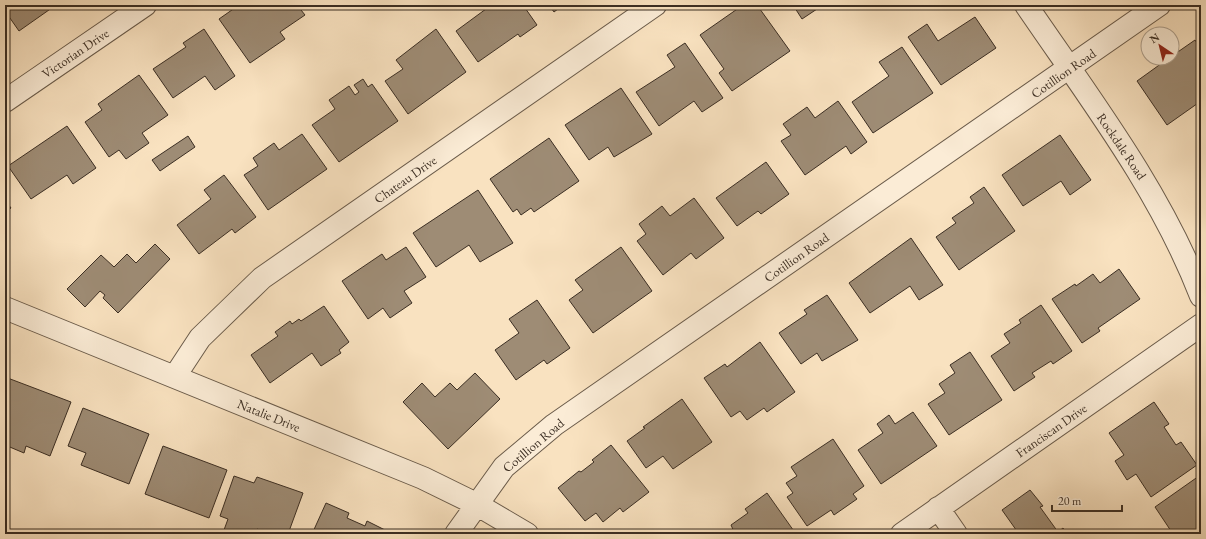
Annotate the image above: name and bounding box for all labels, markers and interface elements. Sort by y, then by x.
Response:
street label: Victorian Drive [38,25,112,82]
north arrow [1140,26,1180,66]
text: N [1147,29,1162,46]
street label: Cotillion Road [1028,45,1099,102]
street label: Rockdale Road [1093,110,1150,183]
street label: Chateau Drive [371,152,440,207]
street label: Cotillion Road [761,229,832,286]
street label: Natalie Drive [235,395,303,436]
street label: Franciscan Drive [1012,400,1090,461]
street label: Cotillion Road [499,414,568,476]
scale bar [1052,487,1122,513]
text: 20 m [1058,493,1082,509]

